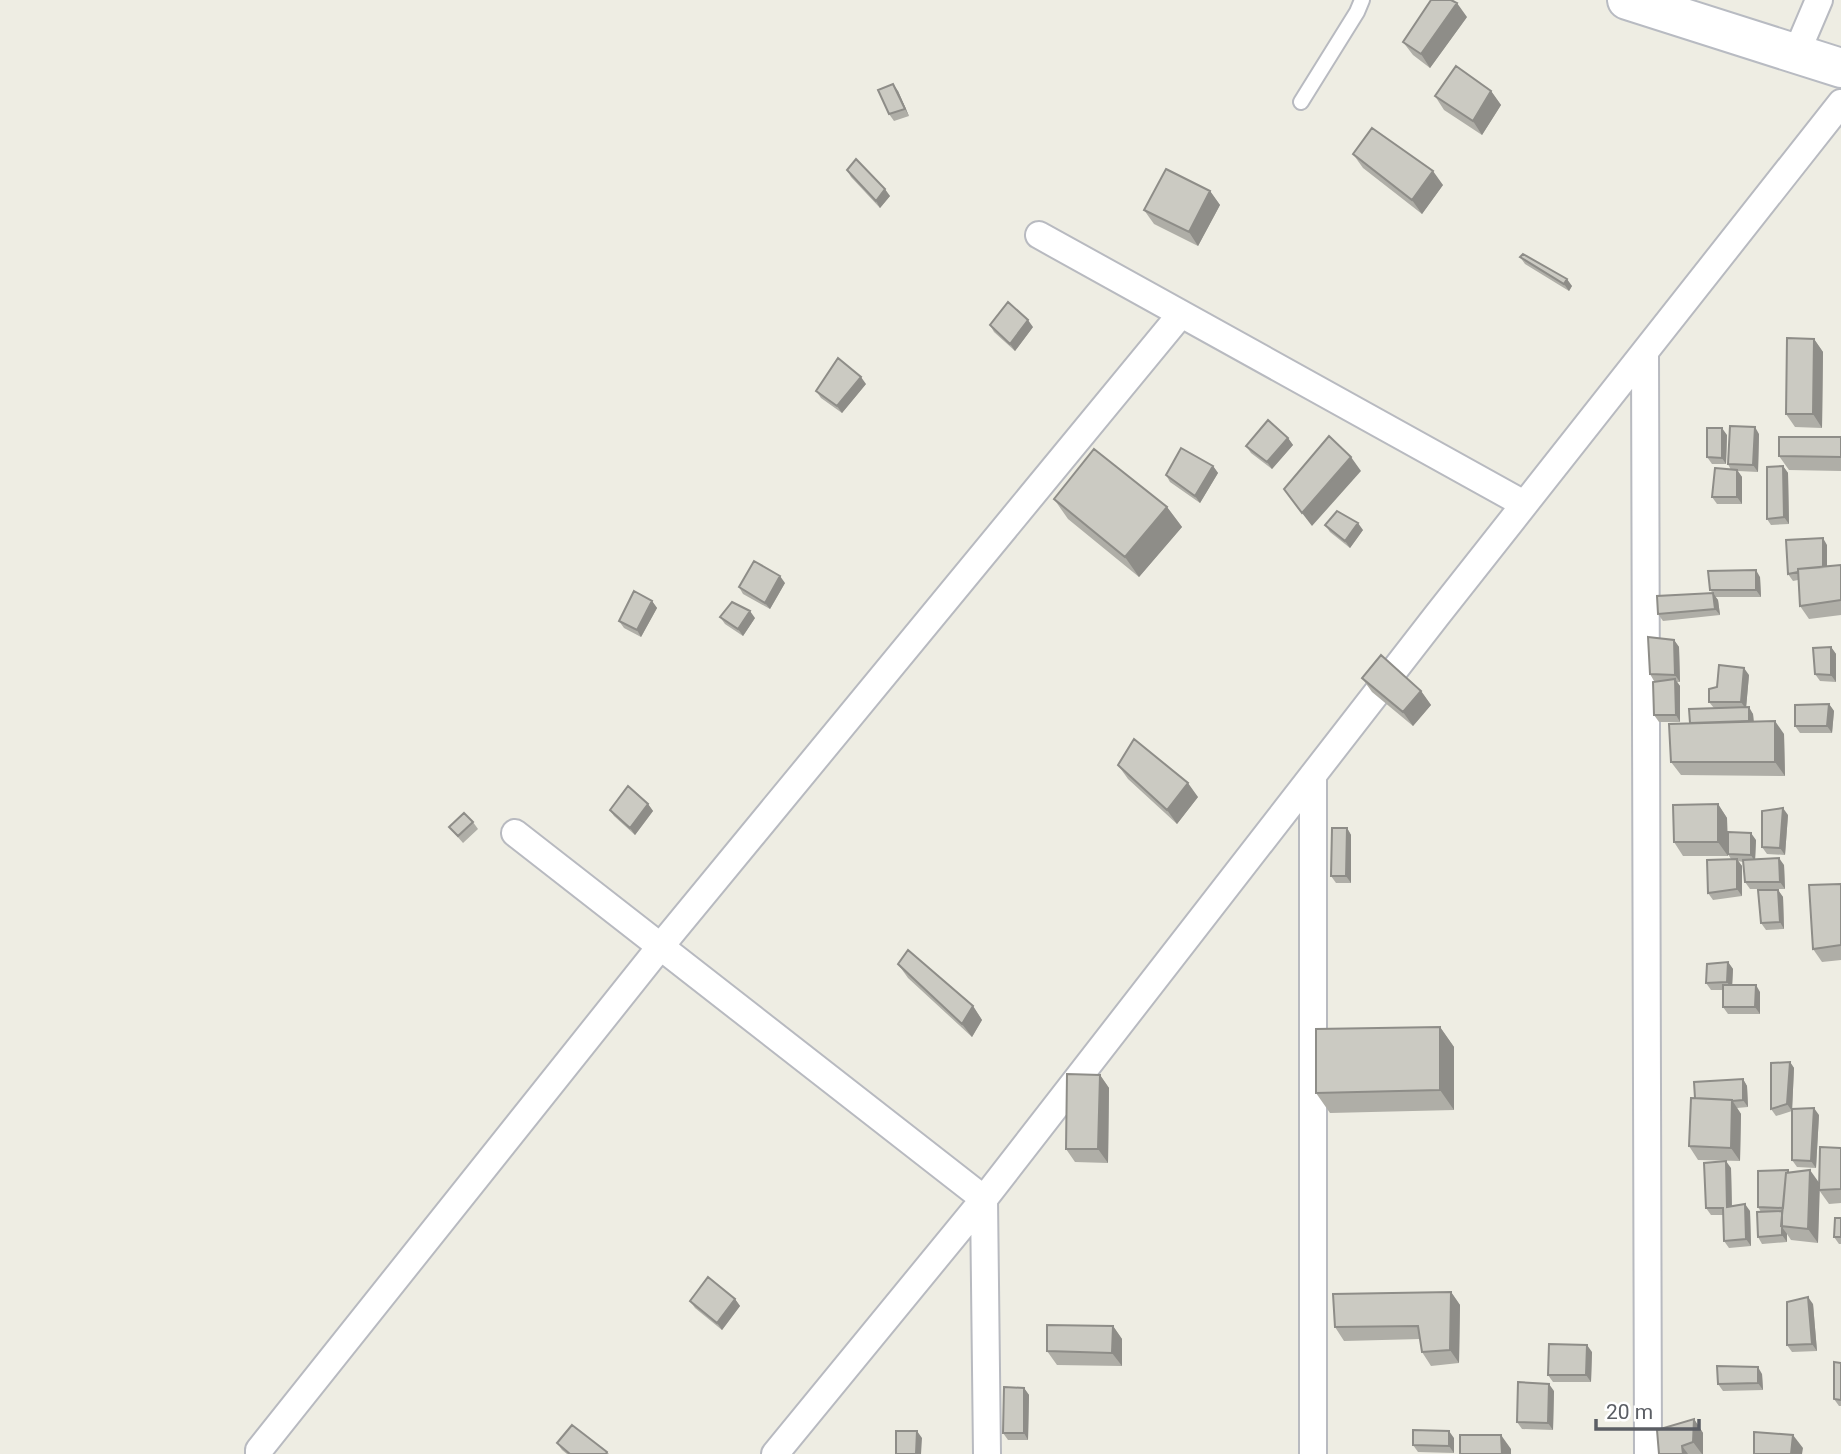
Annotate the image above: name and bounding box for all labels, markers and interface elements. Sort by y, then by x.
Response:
scale bar [1596,1388,1699,1432]
text: 20 m [1606,1400,1653,1424]

